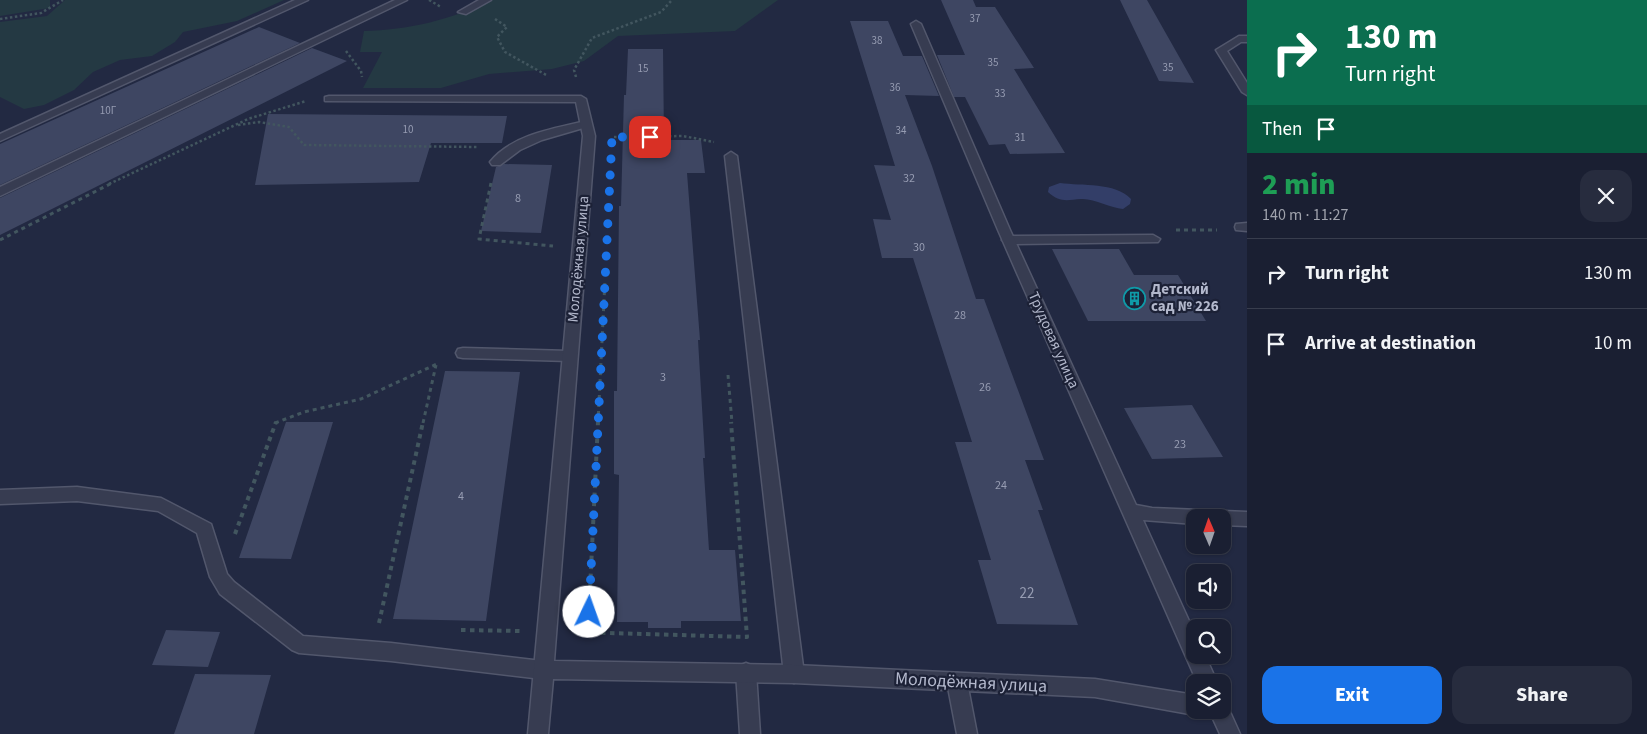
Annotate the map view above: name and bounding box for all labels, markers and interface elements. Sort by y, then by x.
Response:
house number: 37 [970,11,980,26]
text: 130 m [1345,12,1437,62]
icon: right [1262,20,1327,85]
house number: 38 [872,33,883,48]
house number: 35 [988,55,998,70]
text: Turn right [1345,58,1435,90]
house number: 35 [1163,60,1173,75]
house number: 15 [638,61,648,76]
house number: 36 [890,80,901,95]
house number: 33 [995,86,1005,101]
house number: 10Г [100,103,117,118]
icon: arrive [1312,115,1340,143]
pin [629,116,671,158]
text: Then [1262,116,1302,143]
house number: 10 [403,122,413,137]
icon: arrive [636,123,664,151]
house number: 34 [896,123,907,138]
house number: 31 [1015,130,1025,145]
text: 2 min [1262,163,1336,206]
house number: 32 [903,170,915,187]
button: close [1580,170,1632,222]
house number: 8 [515,190,521,207]
street label: Молодёжная улица [563,195,594,323]
text: 140 m · 11:27 [1262,204,1349,226]
house number: 30 [913,239,925,256]
icon: right [1262,260,1290,288]
text: Turn right [1305,260,1389,287]
text: 130 m [1584,260,1632,287]
place label: Детский сад № 226 [1151,279,1219,317]
building icon: Детский сад № 226 [1123,286,1147,310]
street label: Трудовая улица [1023,288,1084,392]
house number: 28 [954,307,966,324]
icon: arrive [1262,330,1290,358]
text: Arrive at destination [1305,330,1476,357]
text: 10 m [1594,330,1632,357]
house number: 3 [660,369,666,386]
house number: 26 [979,379,991,396]
house number: 23 [1174,436,1186,453]
house number: 24 [995,477,1007,494]
house number: 4 [458,488,464,505]
north arrow [1186,509,1231,554]
map controls [1186,509,1231,719]
button: sound [1186,564,1231,609]
house number: 22 [1020,583,1034,604]
position arrow [562,585,614,637]
button: search [1186,619,1231,664]
street label: Молодёжная улица [894,666,1048,699]
button: Exit [1262,666,1442,724]
button: Share [1452,666,1632,724]
button: layers [1186,674,1231,719]

